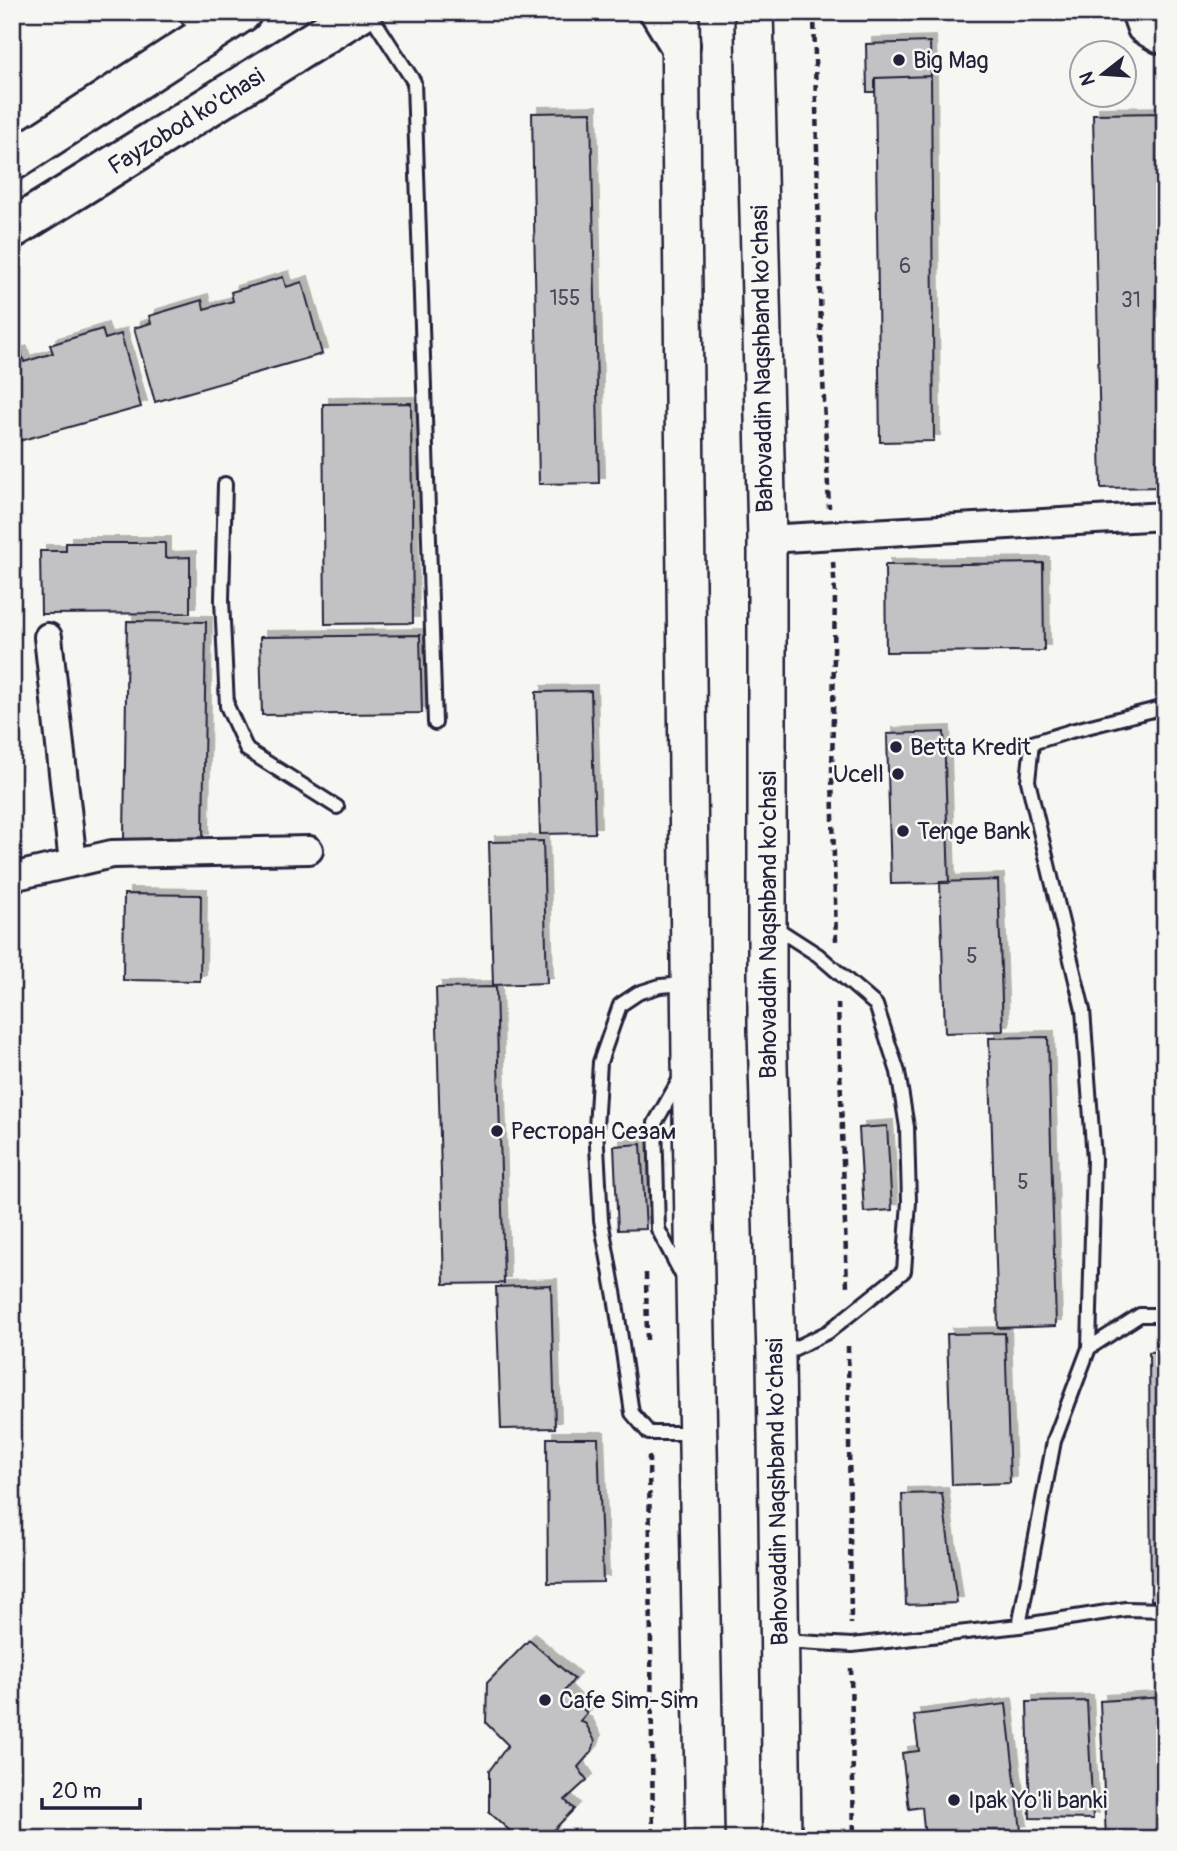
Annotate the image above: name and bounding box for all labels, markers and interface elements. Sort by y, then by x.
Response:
north arrow [1068,38,1138,108]
place label: Big Mag [913,46,989,75]
marker: Big Mag [891,52,907,68]
street label: Fayzobod ko'chasi [103,62,270,181]
text: N [1074,69,1101,88]
street label: Bahovaddin Naqshband ko'chasi [745,205,780,513]
house number: 6 [899,253,911,280]
house number: 155 [550,285,580,312]
house number: 31 [1121,287,1141,314]
place label: Betta Kredit [910,733,1032,762]
marker: Betta Kredit [888,739,904,755]
place label: Ucell [833,760,884,789]
marker: Ucell [890,766,906,782]
street label: Bahovaddin Naqshband ko'chasi [754,771,783,1079]
place label: Tenge Bank [917,817,1031,846]
marker: Tenge Bank [895,823,911,839]
house number: 5 [966,943,978,970]
place label: Ресторан Сезам [511,1117,676,1146]
marker: Ресторан Сезам [489,1123,505,1139]
house number: 5 [1017,1169,1029,1196]
street label: Bahovaddin Naqshband ko'chasi [760,1338,795,1646]
place label: Cafe Sim-Sim [559,1686,699,1715]
marker: Cafe Sim-Sim [537,1692,553,1708]
scale bar [42,1767,140,1811]
text: 20 m [52,1778,101,1805]
place label: Ipak Yo'li banki [968,1786,1107,1815]
marker: Ipak Yo'li banki [946,1792,962,1808]

